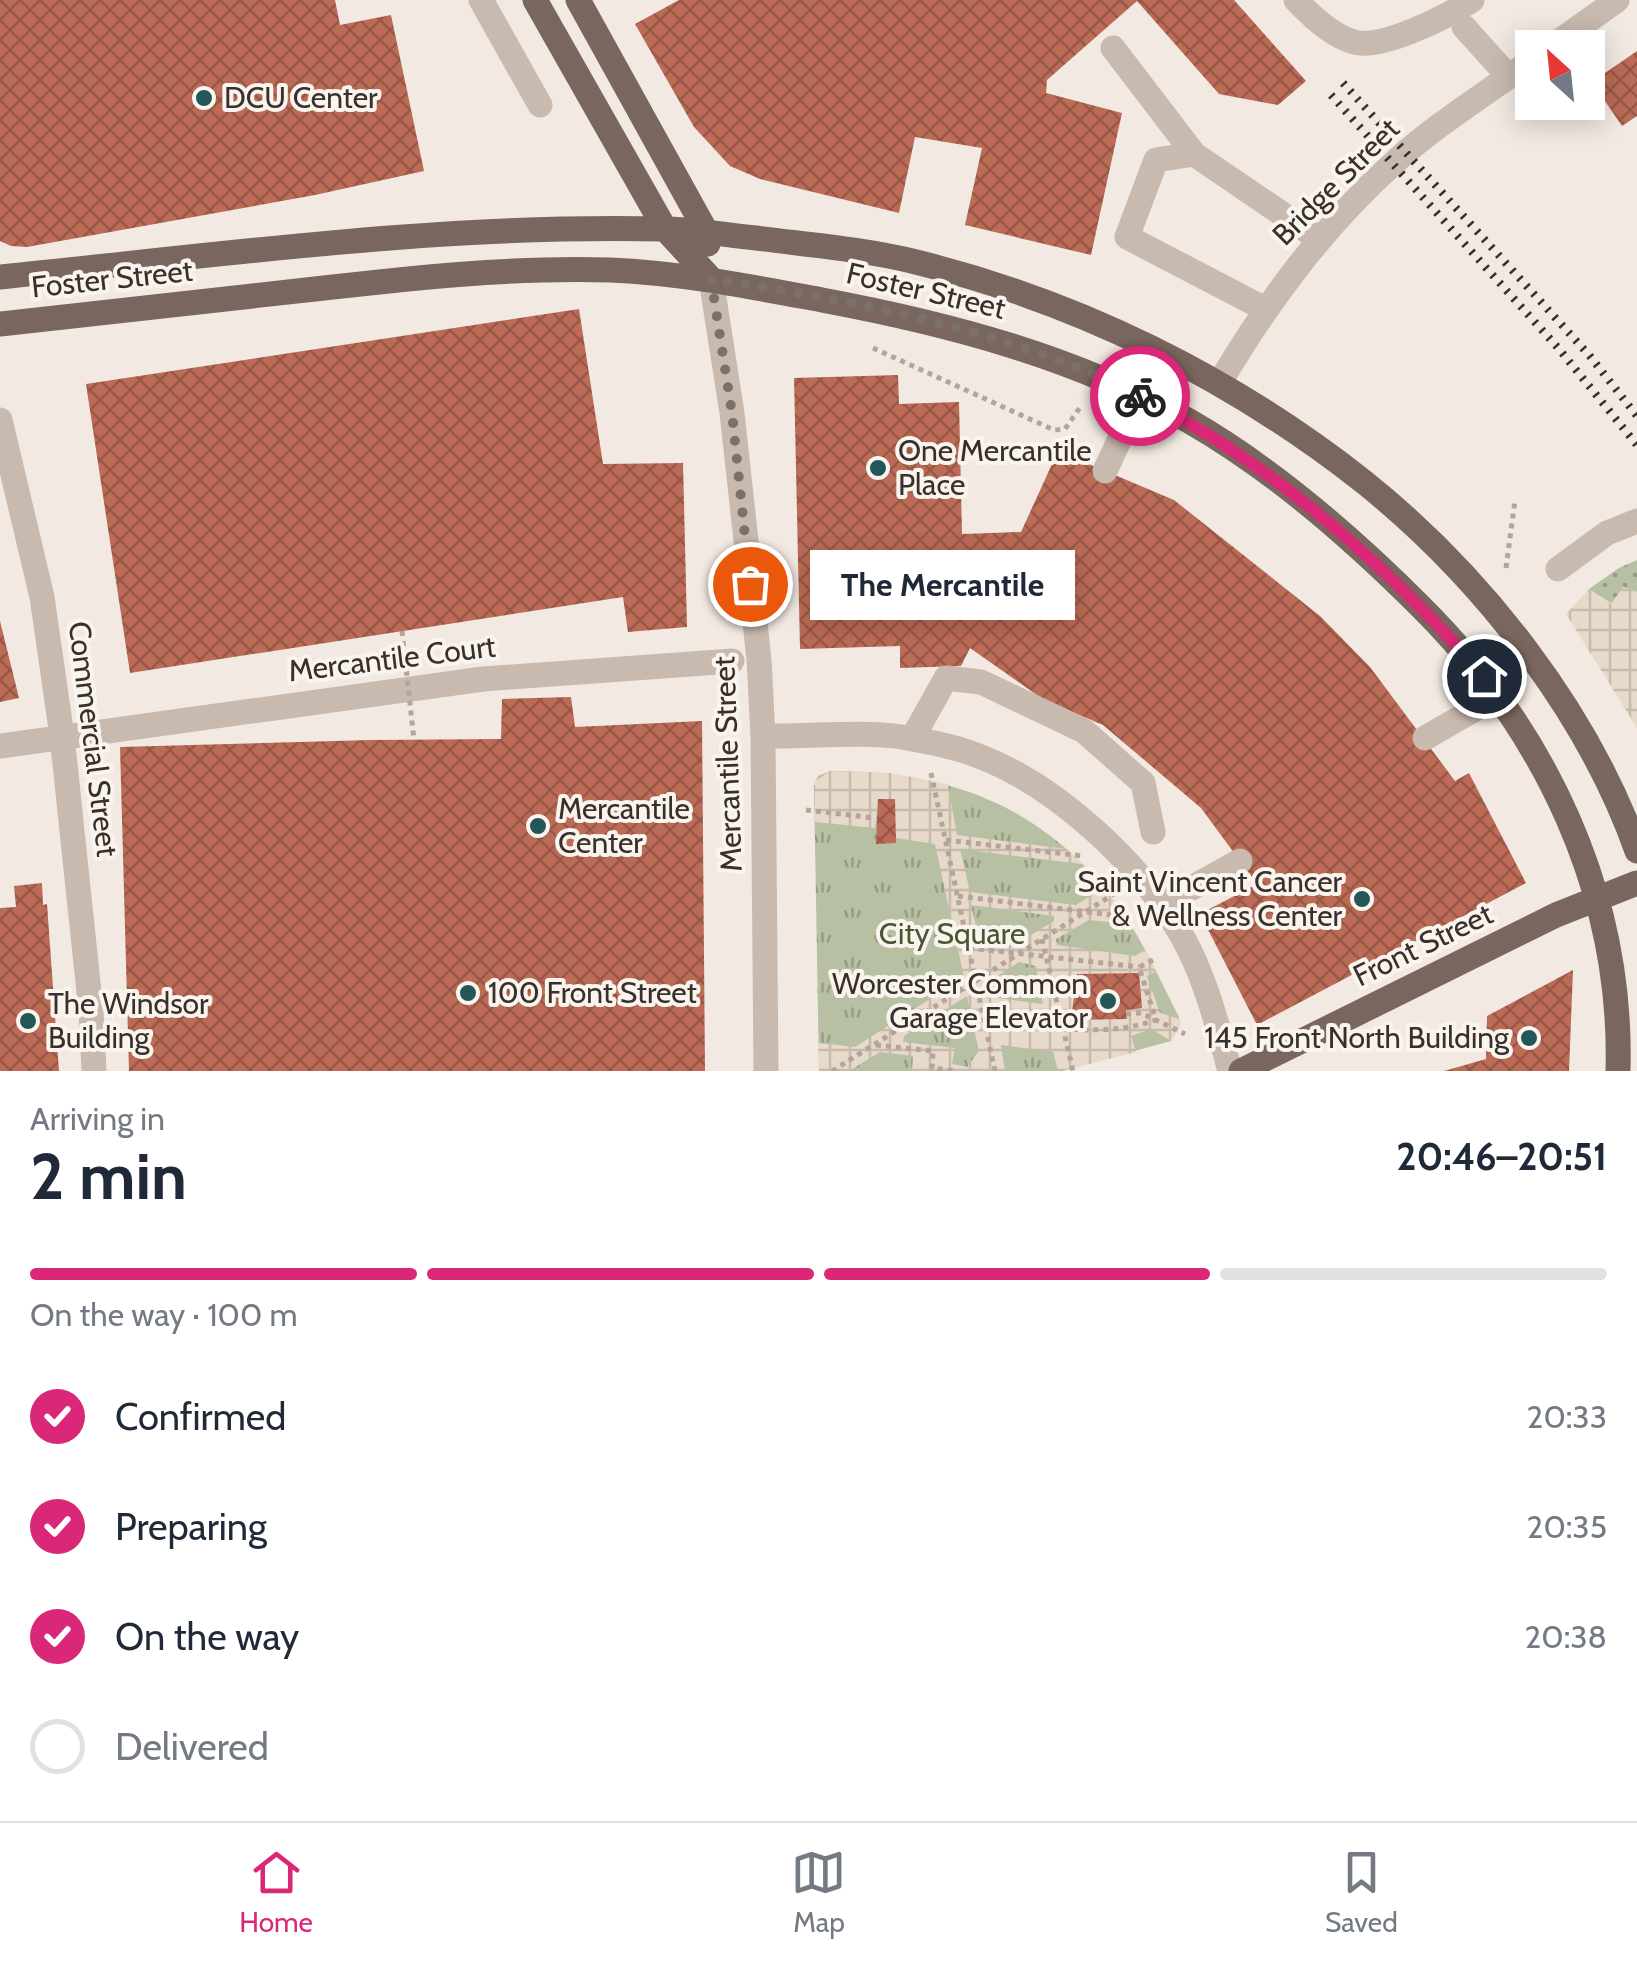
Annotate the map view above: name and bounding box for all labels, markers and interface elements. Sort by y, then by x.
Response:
north arrow [1515,30,1605,120]
map controls [1515,30,1605,120]
place label: DCU Center [224,79,378,116]
marker: DCU Center [193,87,215,109]
street label: Bridge Street [1264,110,1407,253]
street label: Foster Street [29,252,194,305]
street label: Foster Street [843,254,1009,327]
courier [1090,346,1190,446]
icon: bike [1113,369,1168,424]
place label: One Mercantile Place [898,432,1092,503]
marker: One Mercantile Place [867,457,889,479]
pin [708,542,793,627]
callout: The Mercantile [810,549,1075,619]
icon: bag [723,557,778,612]
text: The Mercantile [841,565,1044,604]
street label: Commercial Street [61,619,126,859]
street label: Mercantile Court [286,627,498,690]
pin [1442,634,1527,719]
icon: home [1457,649,1512,704]
street label: Mercantile Street [705,656,750,872]
place label: Mercantile Center [558,790,690,861]
marker: Mercantile Center [527,815,549,837]
place label: Saint Vincent Cancer & Wellness Center [1078,863,1343,934]
marker: Saint Vincent Cancer & Wellness Center [1351,888,1373,910]
street label: Front Street [1347,895,1498,994]
park label: City Square [879,915,1025,952]
place label: Worcester Common Garage Elevator [832,965,1089,1036]
place label: 100 Front Street [488,974,697,1011]
marker: 100 Front Street [457,982,479,1004]
place label: The Windsor Building [48,985,209,1056]
marker: Worcester Common Garage Elevator [1097,990,1119,1012]
marker: The Windsor Building [17,1010,39,1032]
place label: 145 Front North Building [1204,1019,1510,1056]
marker: 145 Front North Building [1518,1027,1540,1049]
text: Arriving in [30,1099,165,1138]
text: 20:46–20:51 [1396,1133,1607,1180]
text: 2 min [30,1136,187,1215]
text: On the way · 100 m [30,1295,298,1334]
icon: check [30,1389,85,1444]
text: Confirmed [115,1393,286,1440]
text: 20:33 [1527,1397,1607,1436]
icon: check [30,1499,85,1554]
text: Preparing [115,1503,267,1550]
text: 20:35 [1527,1507,1607,1546]
icon: check [30,1609,85,1664]
text: On the way [115,1613,299,1660]
text: 20:38 [1525,1617,1607,1656]
text: Delivered [115,1723,269,1770]
tab: Home [239,1845,313,1939]
tab: Map [791,1845,846,1939]
tab: Saved [1325,1845,1398,1939]

